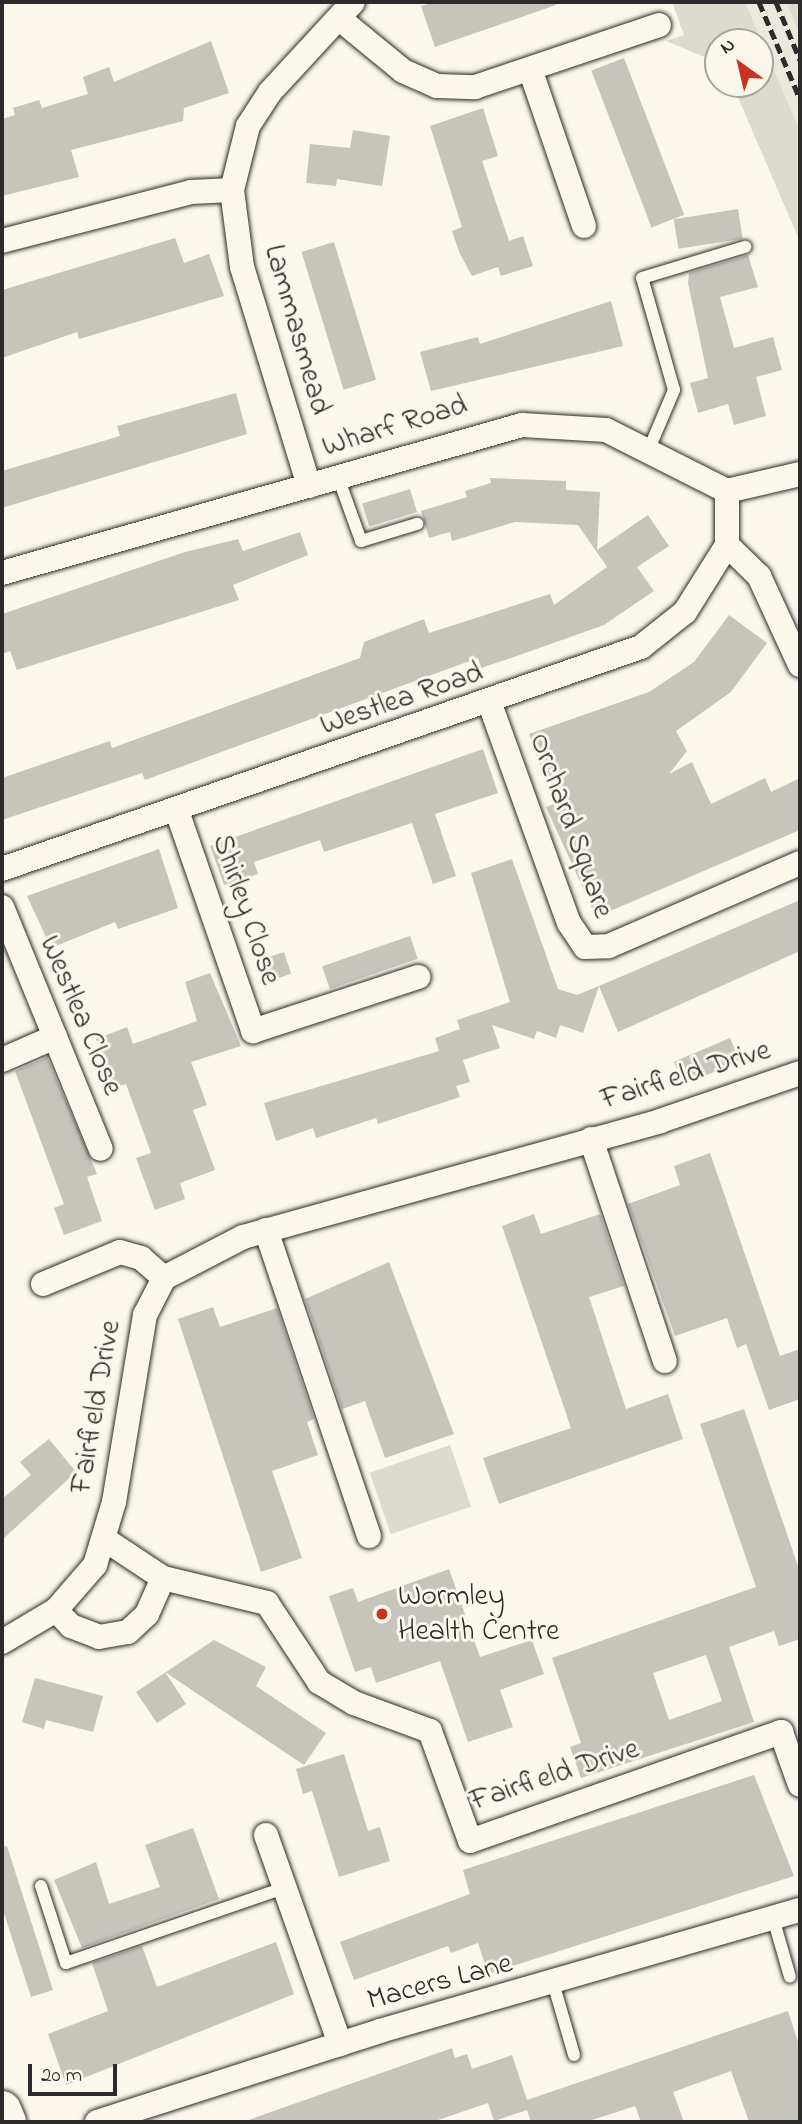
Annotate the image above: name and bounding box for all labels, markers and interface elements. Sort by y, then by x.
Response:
north arrow [704,28,774,98]
text: N [715,32,741,62]
street label: Lammasmead [255,241,337,419]
street label: Wharf Road [318,388,472,466]
street label: Westlea Road [316,655,488,745]
street label: Orchard Square [520,729,620,923]
street label: Shirley Close [202,830,288,990]
street label: Westlea Close [30,931,130,1101]
street label: Fairfield Drive [597,1033,775,1119]
street label: Fairfield Drive [64,1318,130,1496]
place label: Wormley Health Centre [398,1579,559,1650]
marker: Wormley Health Centre [372,1604,392,1624]
street label: Fairfield Drive [466,1732,644,1820]
street label: Macers Lane [363,1946,517,2020]
scale bar [32,2050,121,2094]
text: 20 m [41,2061,82,2091]

